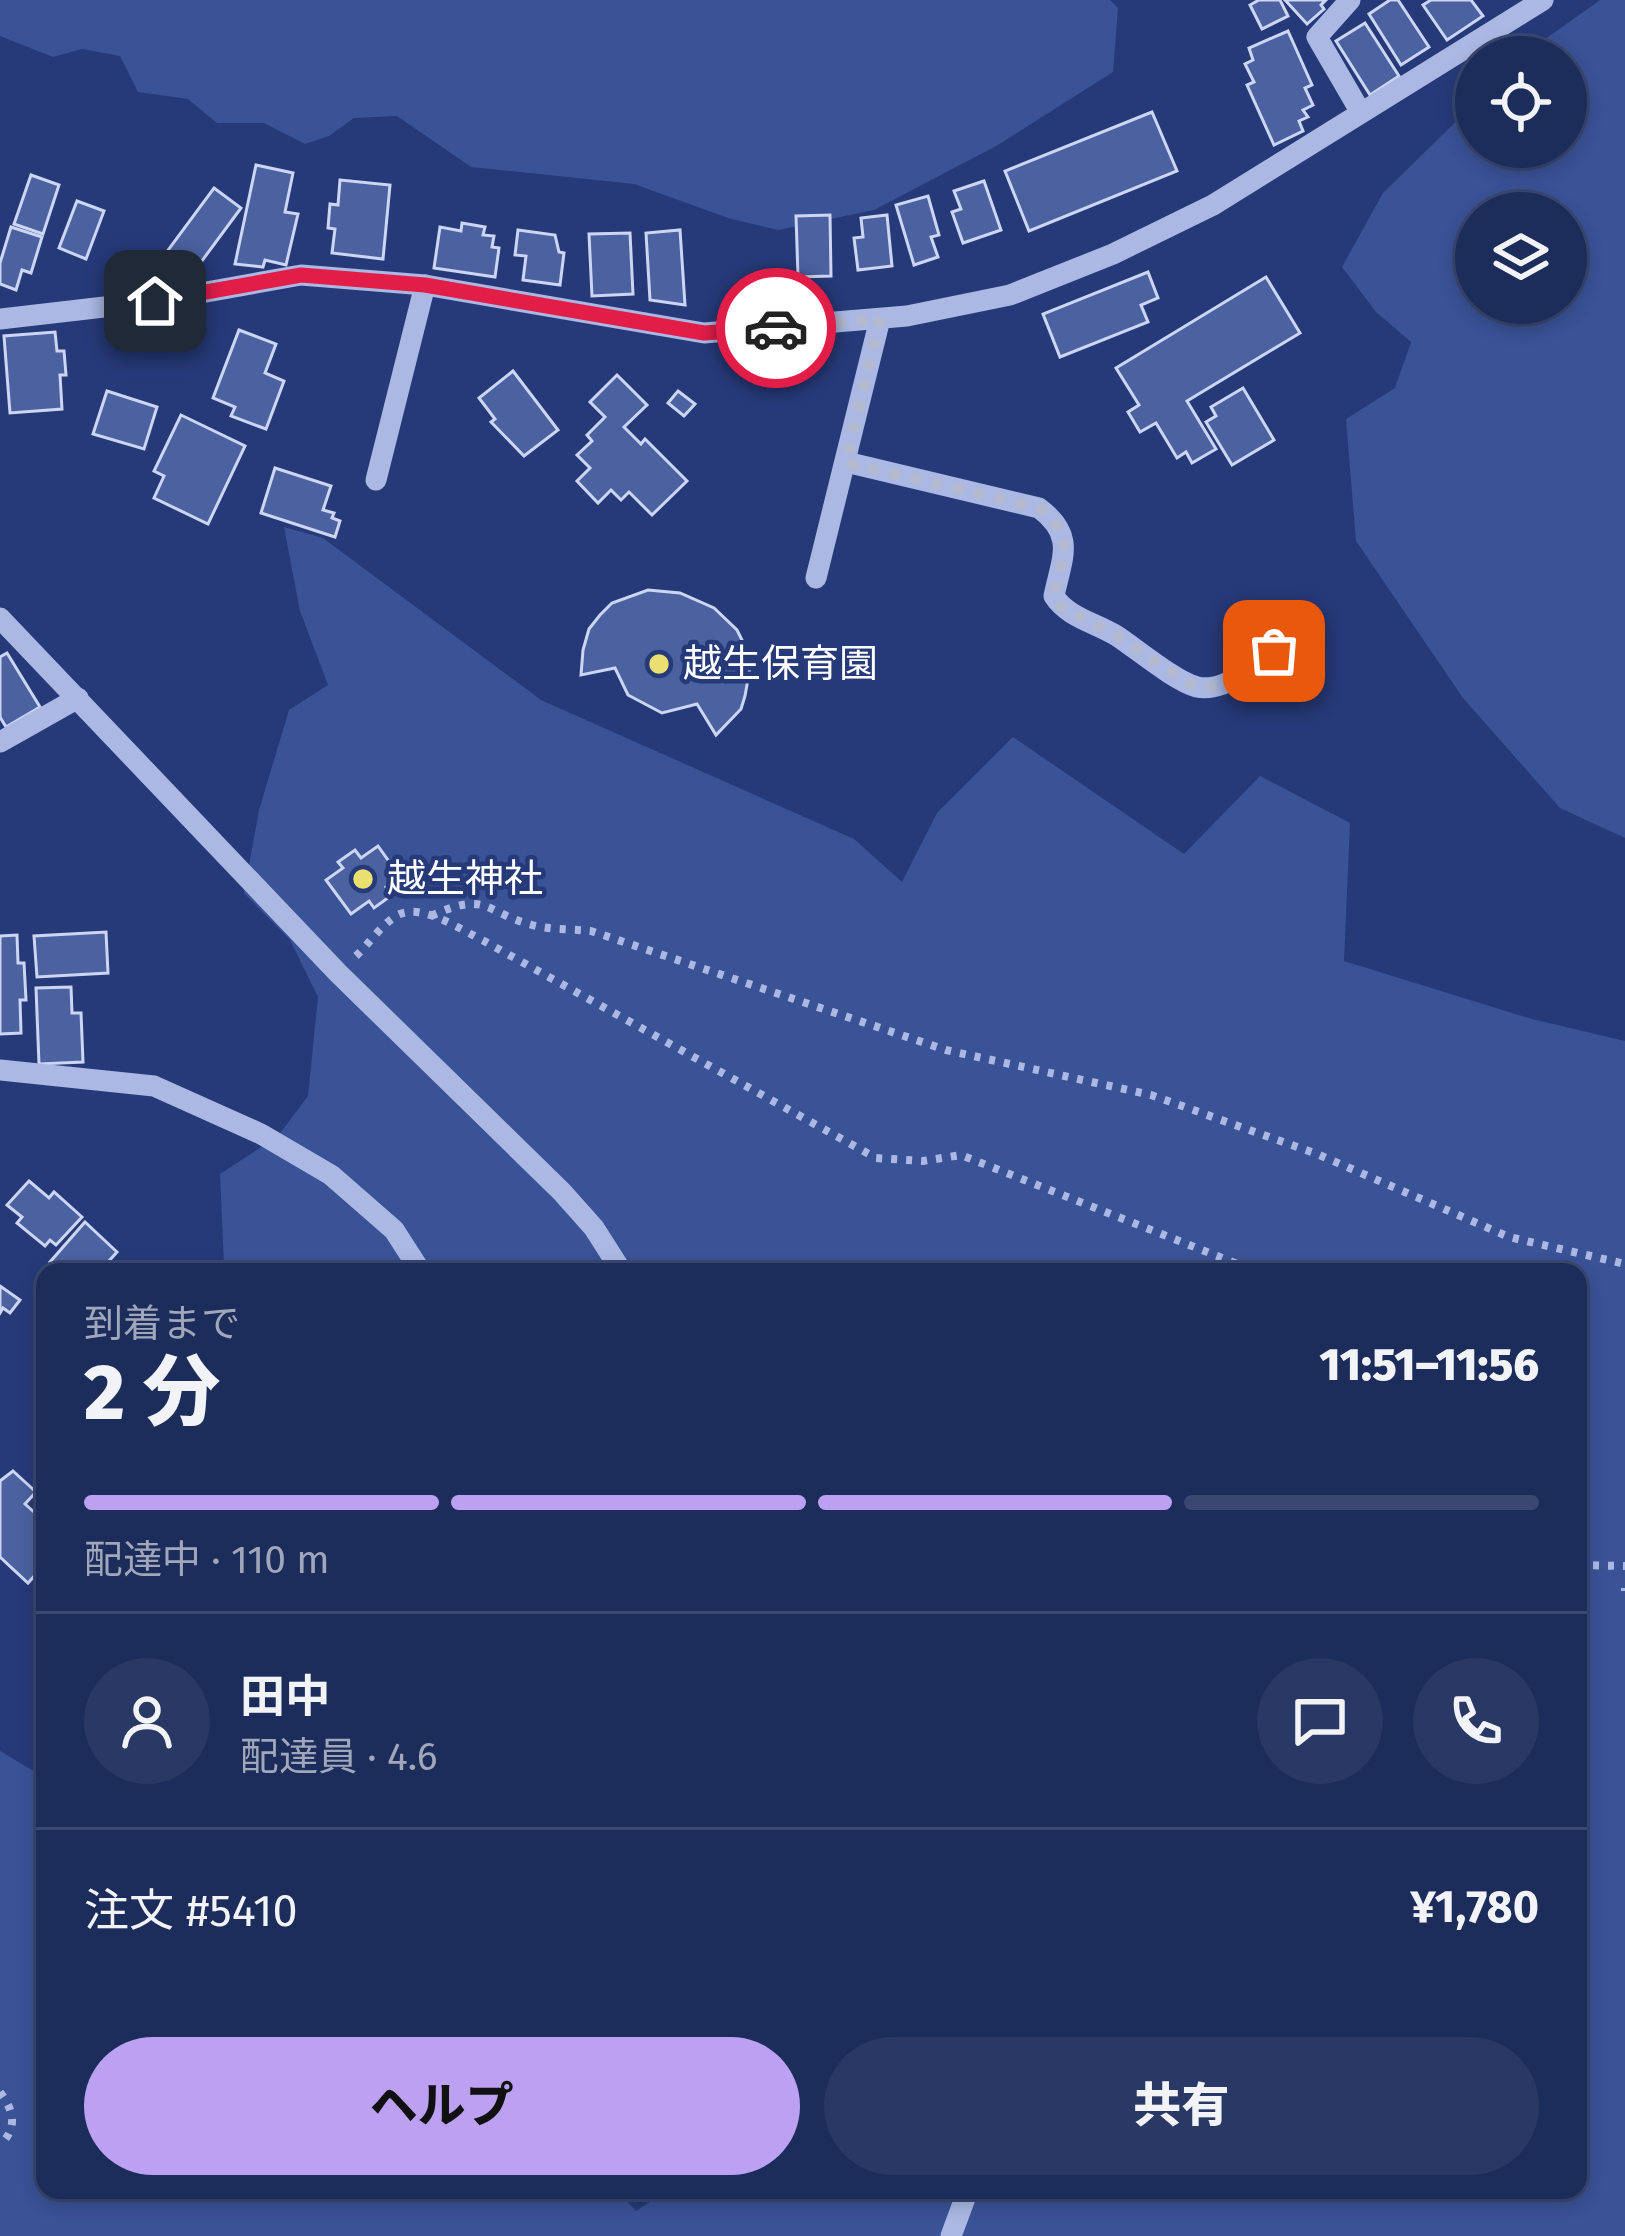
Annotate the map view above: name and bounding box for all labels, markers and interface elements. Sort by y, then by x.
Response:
map controls [1455,36,1587,324]
button: locate [1455,36,1587,168]
button: layers [1455,192,1587,324]
pin [104,250,206,352]
icon: home [122,268,188,334]
courier [716,268,836,388]
icon: car [743,295,809,361]
pin [1223,600,1325,702]
icon: bag [1241,618,1307,684]
place label: 越生保育園 [683,641,878,687]
marker: 越生保育園 [646,651,672,677]
place label: 越生神社 [387,856,543,902]
marker: 越生神社 [350,866,376,892]
text: 到着まで [84,1301,240,1347]
text: 11:51–11:56 [1319,1338,1539,1392]
text: 2 分 [84,1346,221,1440]
text: 配達中 · 110 m [84,1537,330,1583]
button: person [84,1658,210,1784]
button: chat [1257,1658,1383,1784]
button: phone [1413,1658,1539,1784]
text: 田中 [240,1670,330,1724]
text: 配達員 · 4.6 [240,1734,438,1780]
text: ¥1,780 [1410,1880,1539,1934]
text: 注文 #5410 [84,1884,298,1938]
button: ヘルプ [84,2037,800,2175]
button: 共有 [824,2037,1539,2175]

